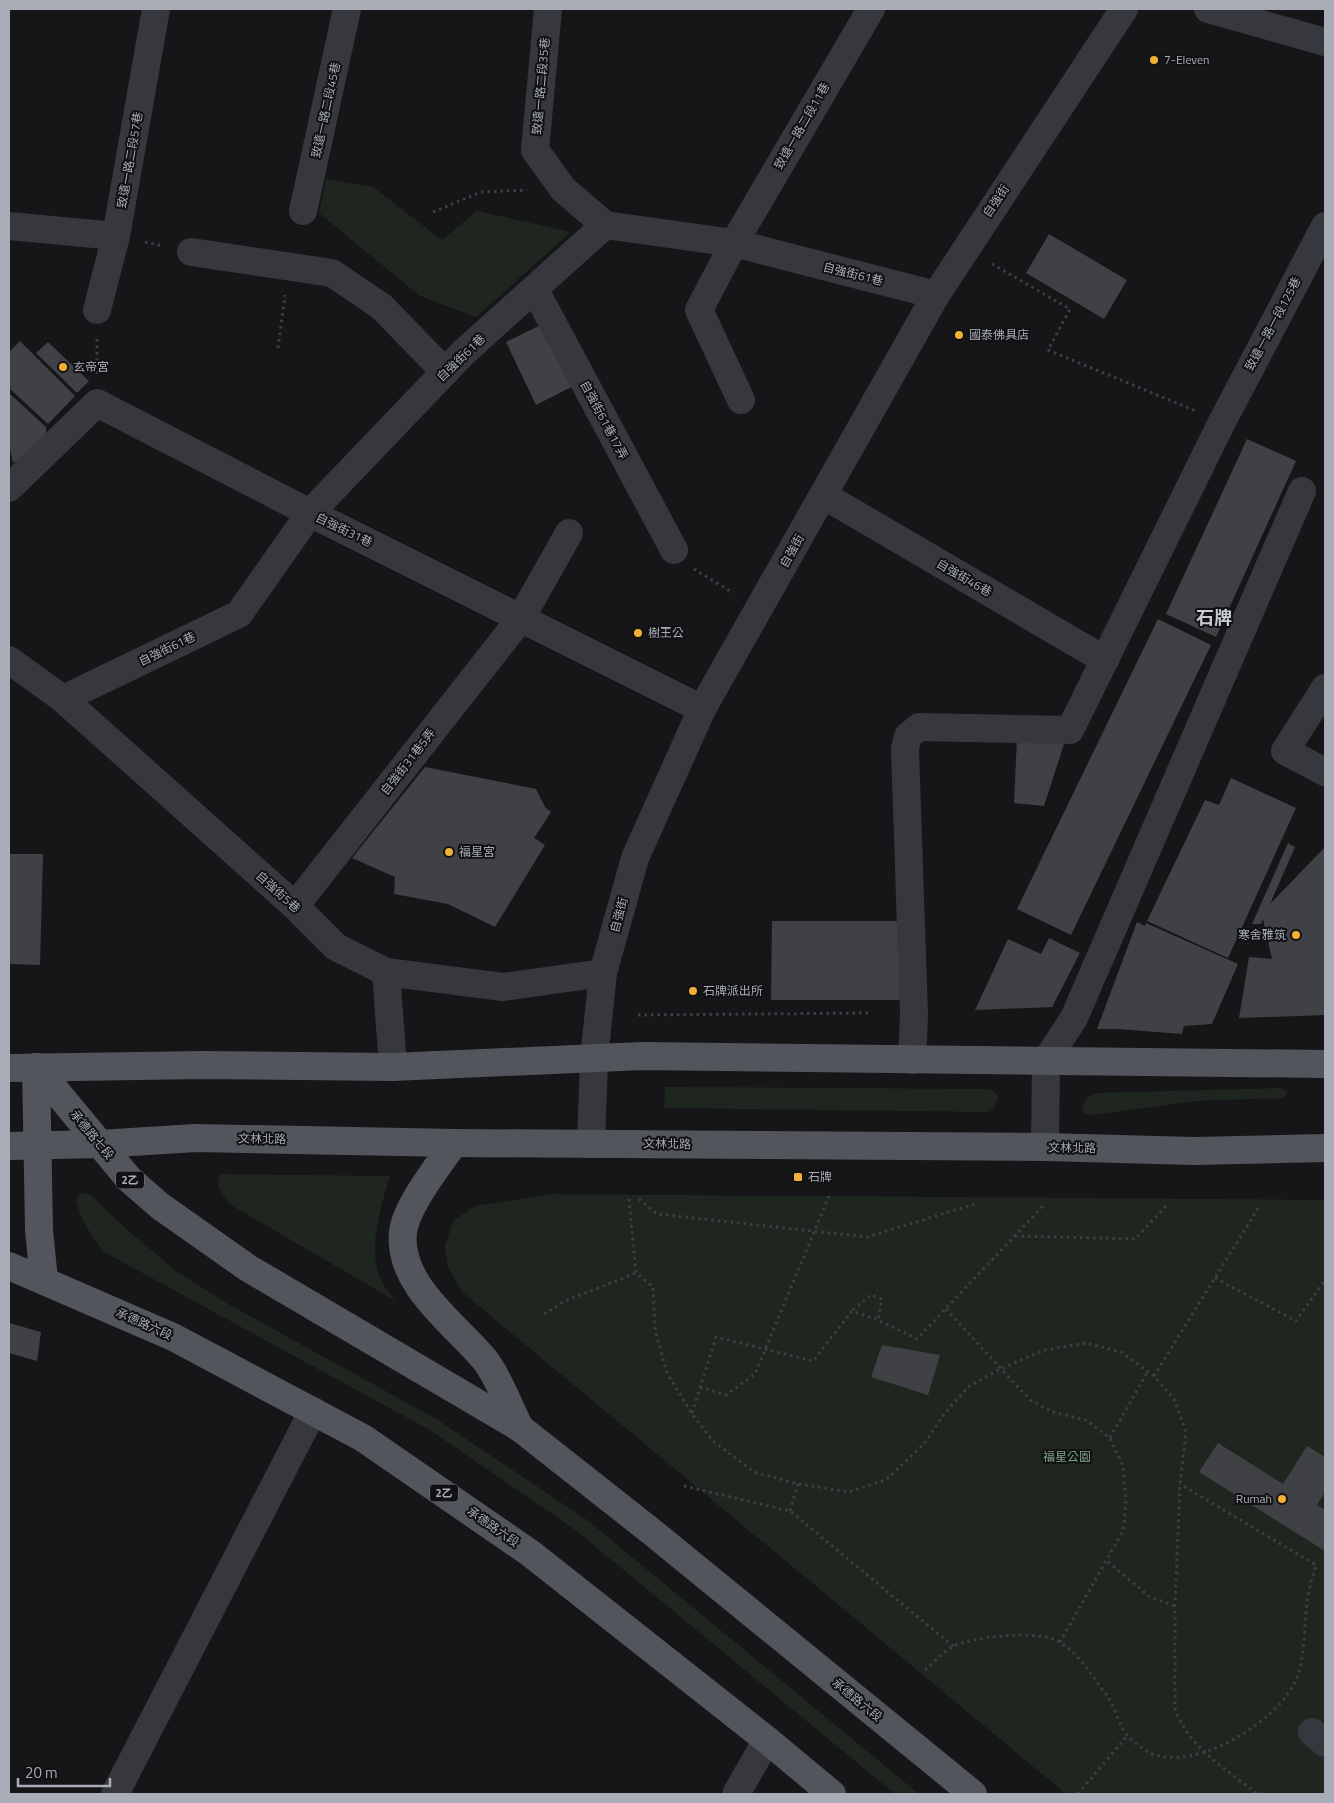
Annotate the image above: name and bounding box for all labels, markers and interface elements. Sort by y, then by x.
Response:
street label: 致遠一路二段35巷 [527,37,554,135]
place label: 7-Eleven [1164,50,1210,69]
marker: 7-Eleven [1148,54,1160,66]
street label: 致遠一路二段45巷 [306,60,345,160]
street label: 致遠一路二段11巷 [769,79,834,173]
street label: 致遠一路二段57巷 [112,110,147,210]
street label: 自強街 [978,180,1014,221]
street label: 自強街61巷 [821,257,885,290]
street label: 致遠一路一段125巷 [1240,273,1305,374]
place label: 國泰佛具店 [969,325,1029,344]
street label: 自強街61巷 [432,329,489,386]
marker: 國泰佛具店 [953,329,965,341]
place label: 玄帝宮 [73,357,109,376]
marker: 玄帝宮 [57,361,69,373]
street label: 自強街61巷17弄 [576,377,633,463]
street label: 自強街31巷 [312,508,376,552]
street label: 自強街 [775,530,809,571]
street label: 自強街46巷 [933,554,996,601]
district label: 石牌 [1196,604,1232,631]
place label: 樹王公 [648,623,684,642]
street label: 自強街61巷 [135,627,199,671]
marker: 樹王公 [632,627,644,639]
street label: 自強街31巷5弄 [375,724,440,799]
place label: 福星宮 [459,842,495,861]
marker: 福星宮 [443,846,455,858]
street label: 自強街5巷 [252,866,305,917]
street label: 自強街 [605,895,632,935]
place label: 寒舍雅筑 [1238,925,1286,944]
marker: 寒舍雅筑 [1290,929,1302,941]
place label: 石牌派出所 [703,981,763,1000]
marker: 石牌派出所 [687,985,699,997]
street label: 承德路七段 [66,1106,119,1164]
street label: 文林北路 [238,1129,286,1148]
street label: 文林北路 [643,1134,691,1153]
street label: 文林北路 [1048,1138,1096,1157]
place label: 石牌 [808,1167,832,1186]
marker: 石牌 [792,1171,804,1183]
road number: 2乙 [116,1172,144,1188]
street label: 承德路六段 [113,1303,175,1344]
park label: 福星公園 [1043,1447,1091,1466]
road number: 2乙 [430,1485,458,1502]
place label: Rumah [1236,1489,1272,1508]
marker: Rumah [1276,1493,1288,1505]
street label: 承德路六段 [463,1502,523,1552]
street label: 承德路六段 [828,1673,887,1726]
scale bar [18,1756,110,1788]
text: 20 m [25,1761,58,1784]

